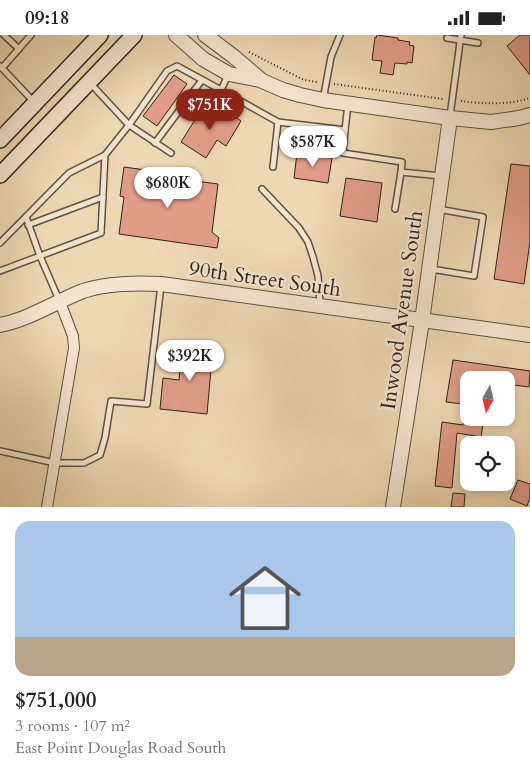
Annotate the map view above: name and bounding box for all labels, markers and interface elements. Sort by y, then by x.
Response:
text: 09:18 [25,5,69,31]
pin: $751K [175,89,245,131]
text: $751K [187,94,233,116]
pin: $587K [278,125,348,168]
text: $587K [290,131,336,153]
pin: $680K [133,167,203,209]
text: $680K [145,172,191,194]
street label: Inwood Avenue South [374,208,430,411]
street label: 90th Street South [187,254,343,304]
pin: $392K [155,339,225,382]
text: $392K [167,345,213,367]
north arrow [460,371,515,426]
map controls [460,371,515,491]
button: locate [460,436,515,491]
icon: home [220,553,310,643]
text: $751,000 [15,686,96,715]
text: 3 rooms · 107 m² [15,715,130,737]
text: East Point Douglas Road South [15,737,226,759]

